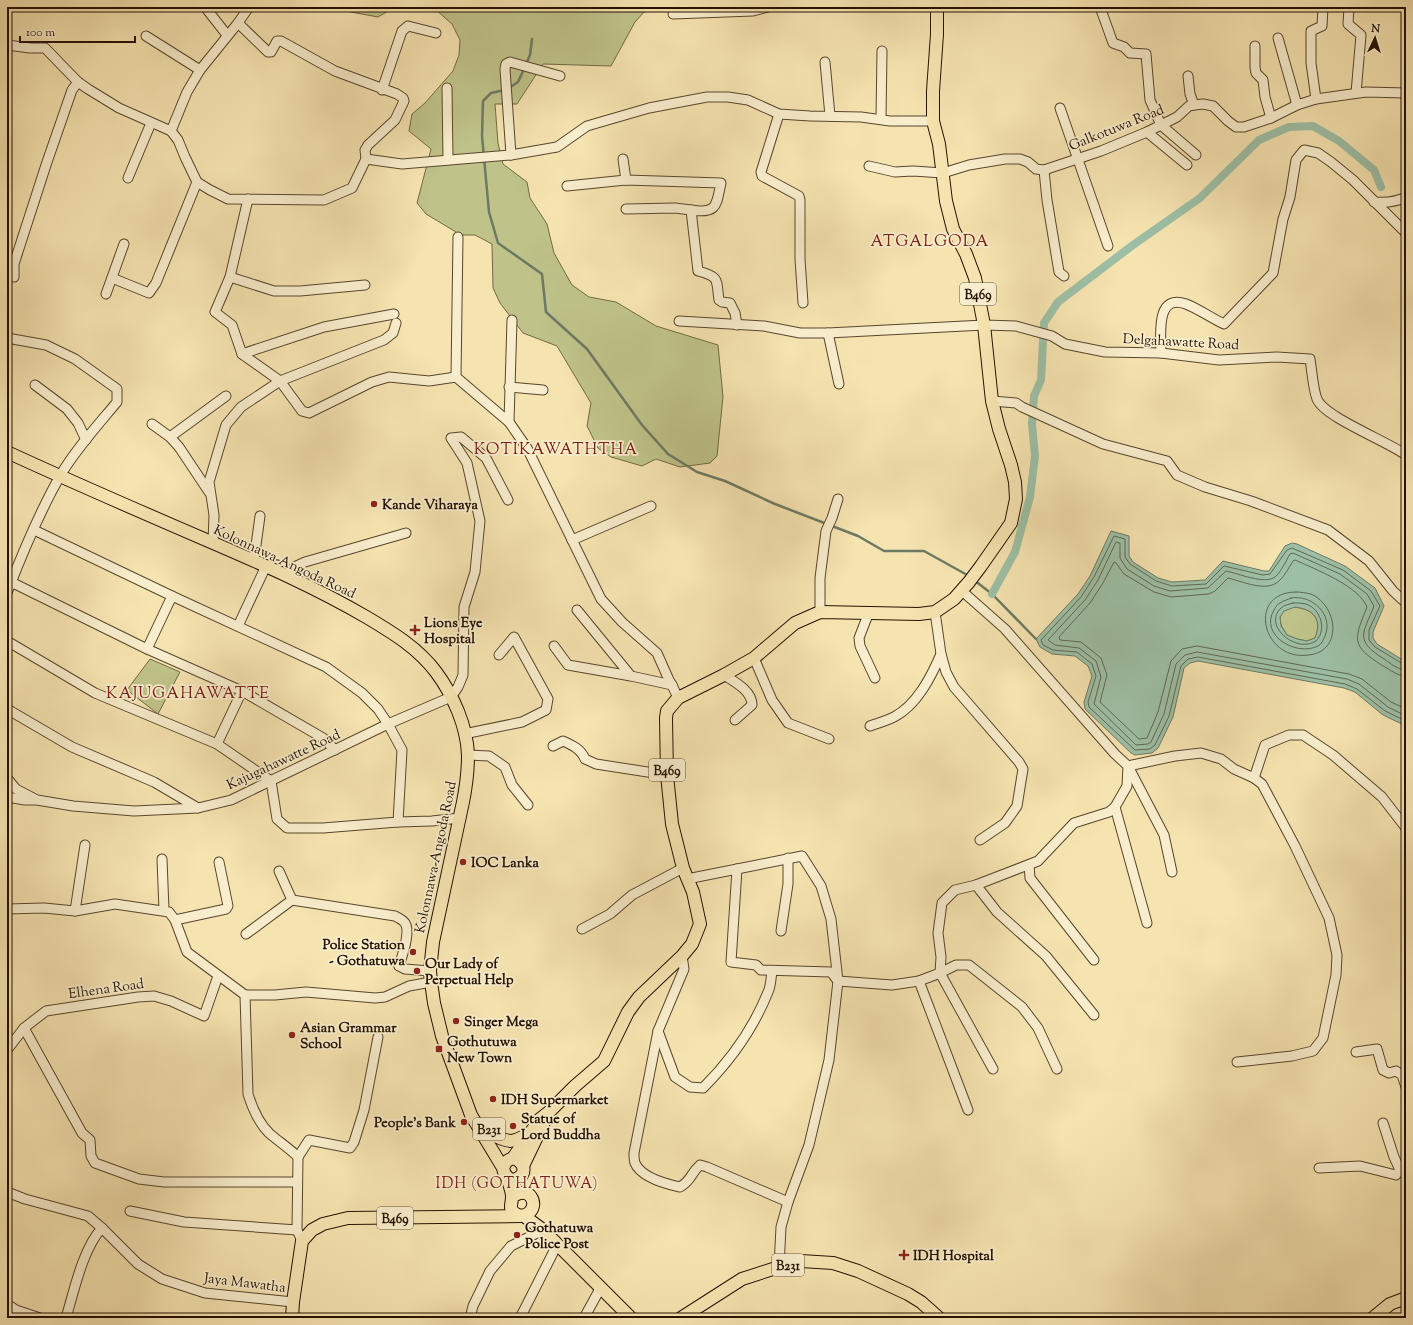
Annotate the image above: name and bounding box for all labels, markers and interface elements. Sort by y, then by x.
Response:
scale bar [20,18,135,44]
north arrow [1355,18,1395,58]
text: N [1370,21,1381,37]
text: 100 m [26,24,55,42]
street label: Galkotuwa Road [1066,101,1167,157]
district label: ATGALGODA [870,231,990,254]
road number: B469 [960,283,996,305]
street label: Delgahawatte Road [1122,330,1240,356]
district label: KOTIKAWATHTHA [474,439,638,462]
place label: Kande Viharaya [382,496,478,516]
marker: Kande Viharaya [369,499,379,509]
street label: Kolonnawa-Angoda Road [210,521,359,605]
place label: Lions Eye Hospital [424,614,483,650]
marker: Lions Eye Hospital [409,624,421,636]
district label: KAJUGAHAWATTE [106,683,270,706]
street label: Kajugahawatte Road [224,726,344,796]
road number: B469 [649,759,685,781]
street label: Kolonnawa-Angoda Road [411,780,463,935]
place label: IOC Lanka [471,854,540,874]
marker: IOC Lanka [458,857,468,867]
place label: Police Station - Gothatuwa [322,936,406,972]
marker: Police Station - Gothatuwa [408,947,418,957]
place label: Our Lady of Perpetual Help [425,955,514,991]
marker: Our Lady of Perpetual Help [412,966,422,976]
street label: Elhena Road [67,975,145,1005]
place label: Singer Mega [464,1013,539,1033]
marker: Singer Mega [451,1016,461,1026]
place label: Asian Grammar School [300,1019,397,1055]
marker: Asian Grammar School [287,1030,297,1040]
place label: Gothutuwa New Town [447,1033,517,1069]
marker: Gothutuwa New Town [434,1044,444,1054]
place label: IDH Supermarket [501,1091,609,1111]
marker: IDH Supermarket [488,1094,498,1104]
place label: Statue of Lord Buddha [521,1110,601,1146]
place label: People's Bank [374,1114,456,1134]
marker: People's Bank [459,1117,469,1127]
road number: B231 [473,1118,505,1140]
marker: Statue of Lord Buddha [508,1121,518,1131]
district label: IDH (GOTHATUWA) [436,1174,599,1195]
road number: B469 [377,1207,413,1229]
place label: Gothatuwa Police Post [525,1219,594,1255]
marker: Gothatuwa Police Post [512,1230,522,1240]
place label: IDH Hospital [913,1247,994,1267]
marker: IDH Hospital [898,1249,910,1261]
road number: B231 [772,1254,804,1276]
street label: Jaya Mawatha [202,1269,287,1299]

